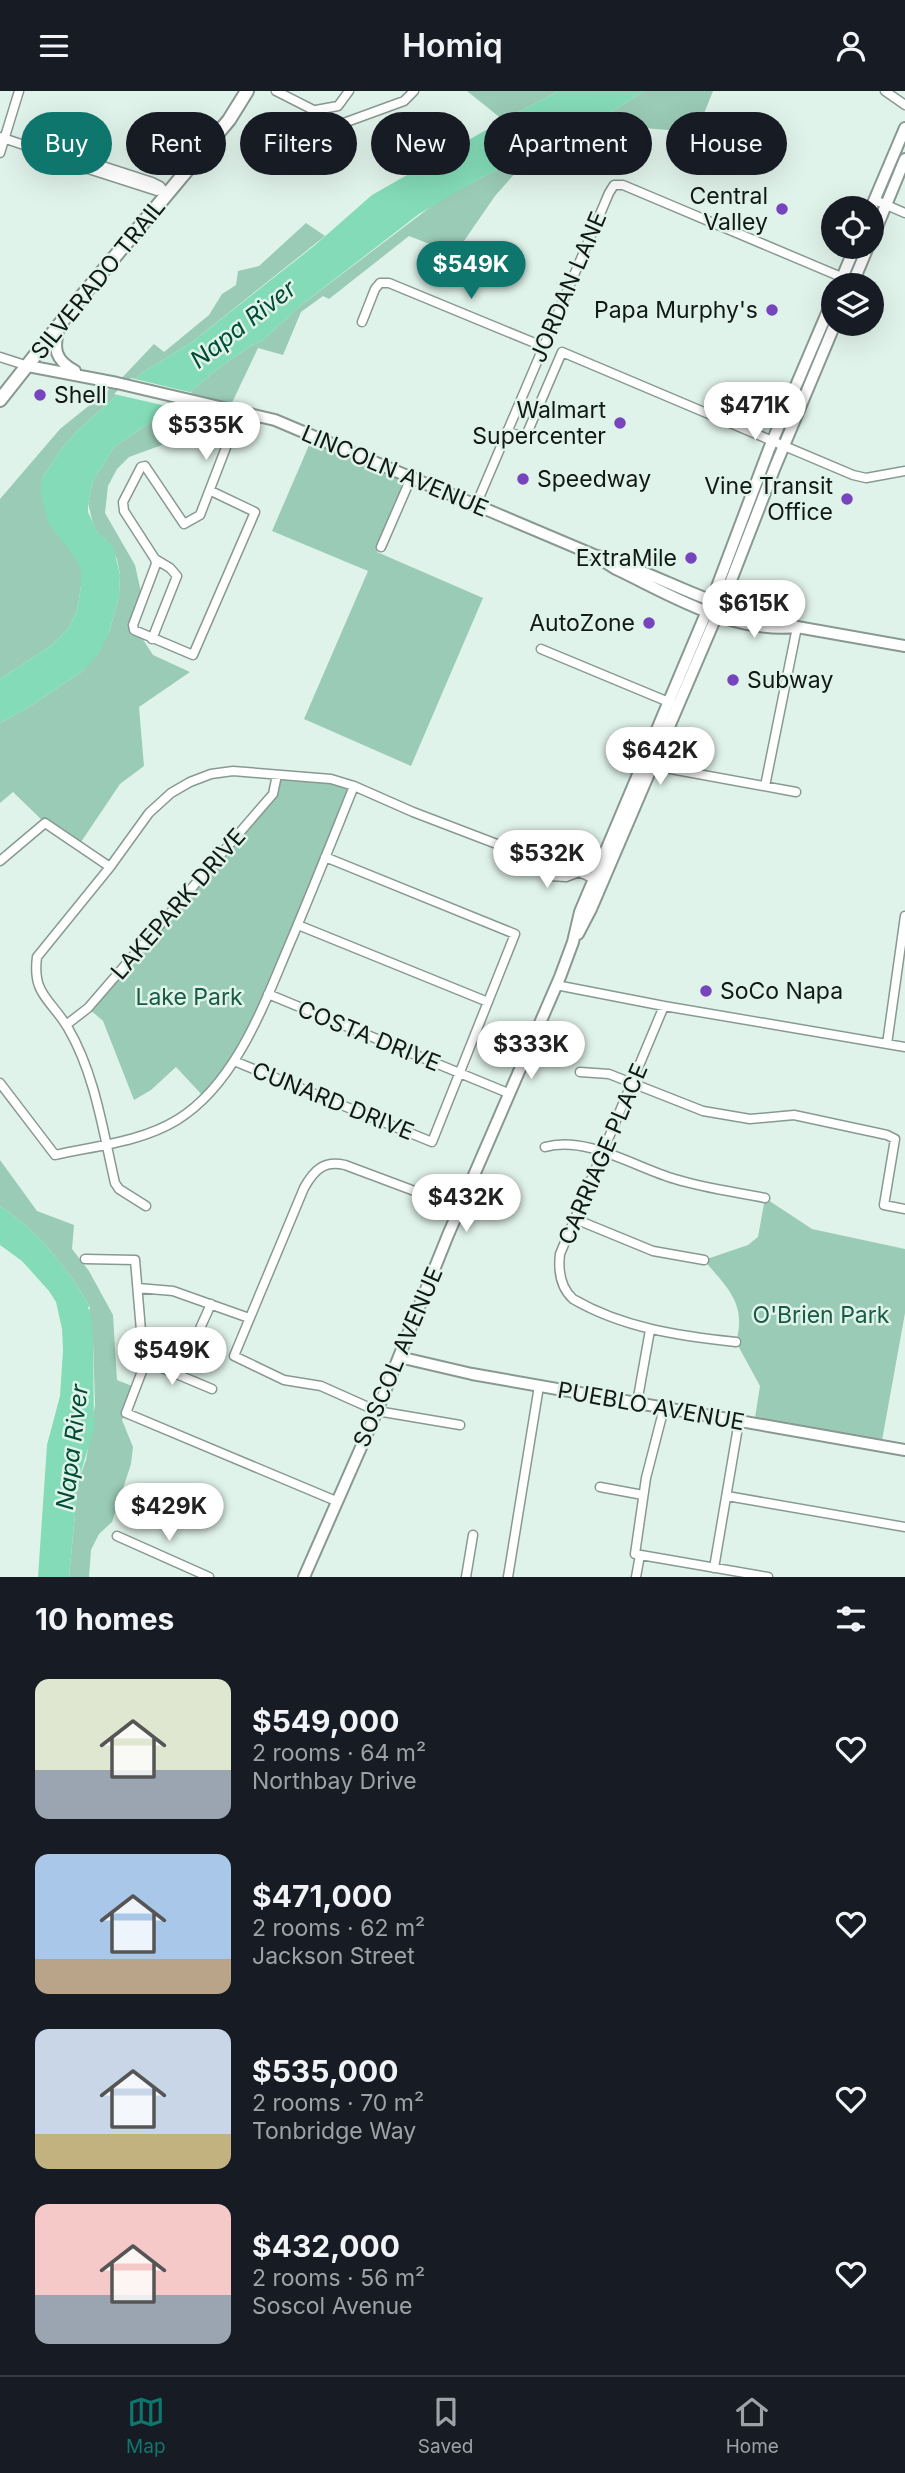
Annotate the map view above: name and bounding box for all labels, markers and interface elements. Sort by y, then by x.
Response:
text: Homiq [402,26,503,65]
icon: menu [35,27,73,65]
icon: person [832,27,870,65]
chip: Buy [21,112,112,175]
chip: Rent [126,112,226,175]
chip: Filters [240,112,357,175]
chip: New [371,112,470,175]
chip: Apartment [484,112,652,175]
chip: House [666,112,787,175]
place label: Central Valley [690,182,768,236]
street label: SILVERADO TRAIL [25,193,171,365]
map controls [821,196,884,336]
button: locate [821,196,884,259]
marker: Central Valley [774,201,790,217]
street label: JORDAN LANE [524,207,612,367]
pin: $549K [422,241,520,301]
text: $549K [433,250,509,278]
water label: Napa River [184,273,302,374]
button: layers [821,273,884,336]
place label: Papa Murphy's [594,296,758,324]
marker: Papa Murphy's [764,302,780,318]
place label: Shell [54,381,107,409]
pin: $471K [706,383,804,442]
marker: Shell [32,387,48,403]
text: $471K [720,391,790,419]
place label: Walmart Supercenter [472,396,606,450]
pin: $535K [157,403,255,462]
text: $535K [168,411,244,439]
marker: Walmart Supercenter [612,415,628,431]
street label: LINCOLN AVENUE [297,419,493,523]
place label: Speedway [537,465,651,493]
marker: Speedway [515,471,531,487]
place label: Vine Transit Office [704,472,833,526]
marker: Vine Transit Office [839,491,855,507]
place label: ExtraMile [576,544,677,572]
marker: ExtraMile [683,550,699,566]
pin: $615K [705,581,803,640]
text: $615K [718,589,790,617]
place label: AutoZone [529,609,635,637]
marker: AutoZone [641,615,657,631]
place label: Subway [747,666,833,694]
marker: Subway [725,672,741,688]
pin: $642K [611,727,709,787]
text: $642K [622,736,698,764]
street label: LAKEPARK DRIVE [105,823,251,985]
pin: $532K [498,831,596,890]
text: $532K [509,839,585,867]
place label: SoCo Napa [720,977,843,1005]
park label: Lake Park [135,983,243,1011]
marker: SoCo Napa [698,983,714,999]
street label: COSTA DRIVE [293,995,445,1077]
pin: $333K [482,1021,580,1081]
text: $333K [493,1030,569,1058]
street label: CUNARD DRIVE [248,1056,418,1146]
street label: CARRIAGE PLACE [552,1059,654,1249]
pin: $432K [417,1175,515,1234]
text: $432K [428,1183,504,1211]
street label: SOSCOL AVENUE [347,1263,449,1451]
park label: O'Brien Park [753,1301,890,1329]
pin: $549K [123,1327,221,1387]
text: $549K [134,1336,210,1364]
street label: PUEBLO AVENUE [555,1376,747,1436]
water label: Napa River [50,1382,94,1511]
pin: $429K [120,1483,218,1543]
text: $429K [131,1492,207,1520]
icon: filters [832,1600,870,1638]
text: 10 homes [35,1601,174,1637]
text: $549,000 [252,1703,400,1739]
icon: home [91,1707,175,1791]
icon: heart [832,1730,870,1768]
text: 2 rooms · 64 m² [252,1739,426,1767]
text: Northbay Drive [252,1767,417,1795]
text: $471,000 [252,1878,392,1914]
icon: home [91,1882,175,1966]
icon: heart [832,1905,870,1943]
text: 2 rooms · 62 m² [252,1914,425,1942]
text: Jackson Street [252,1942,415,1970]
text: $535,000 [252,2053,399,2089]
icon: home [91,2057,175,2141]
icon: heart [832,2080,870,2118]
text: 2 rooms · 70 m² [252,2089,424,2117]
text: Tonbridge Way [252,2117,416,2145]
text: $432,000 [252,2228,400,2264]
icon: home [91,2232,175,2316]
icon: heart [832,2255,870,2293]
text: 2 rooms · 56 m² [252,2264,425,2292]
text: Soscol Avenue [252,2292,412,2320]
tab: Map [126,2393,166,2458]
tab: Saved [418,2393,473,2458]
tab: Home [726,2393,779,2458]

